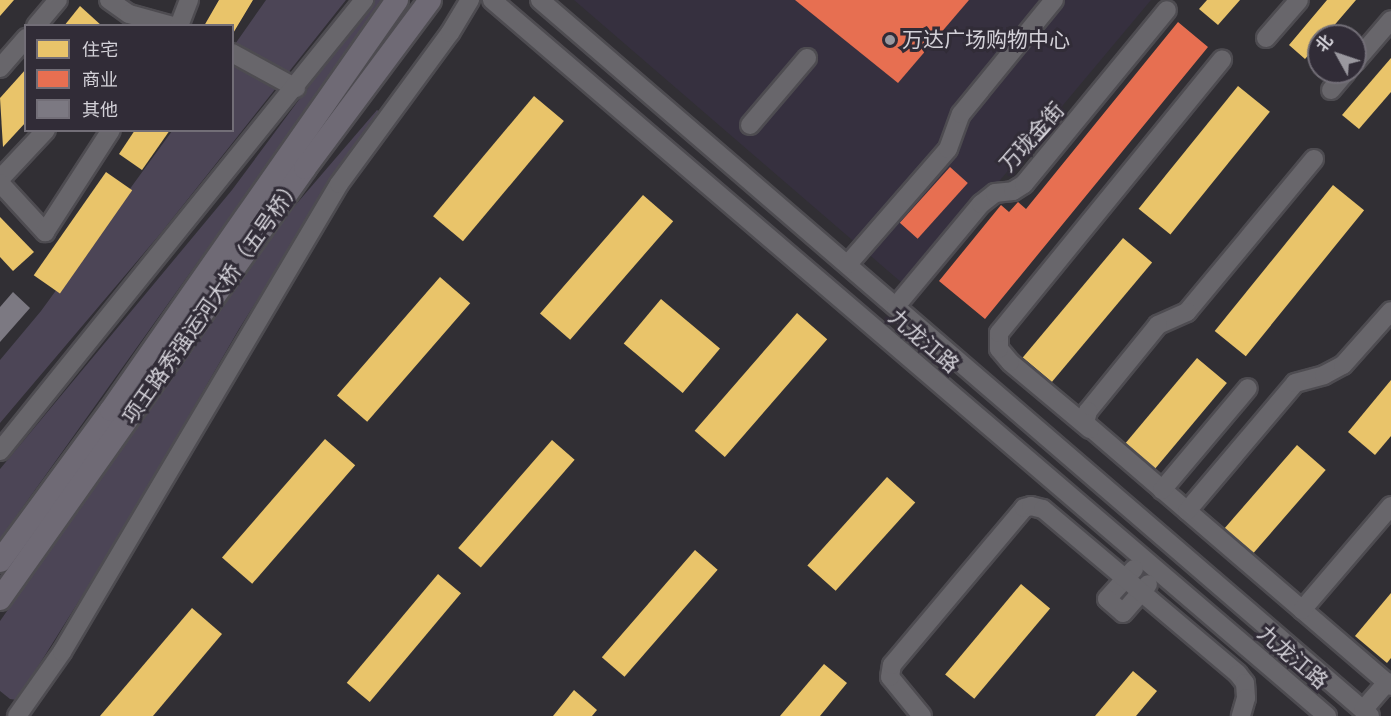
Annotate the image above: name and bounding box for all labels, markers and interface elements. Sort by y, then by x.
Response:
legend [24,24,234,132]
north arrow [1307,24,1367,84]
place label: 万达广场购物中心 [902,27,1070,53]
text: 北 [1310,30,1338,57]
marker: 万达广场购物中心 [883,33,897,47]
text: 住宅 [82,37,118,63]
text: 商业 [82,67,118,93]
text: 其他 [82,97,118,123]
street label: 万珑金街 [995,97,1069,177]
street label: 项王路秀强运河大桥（五号桥） [117,173,307,429]
street label: 九龙江路 [884,304,964,378]
street label: 九龙江路 [1253,620,1333,694]

